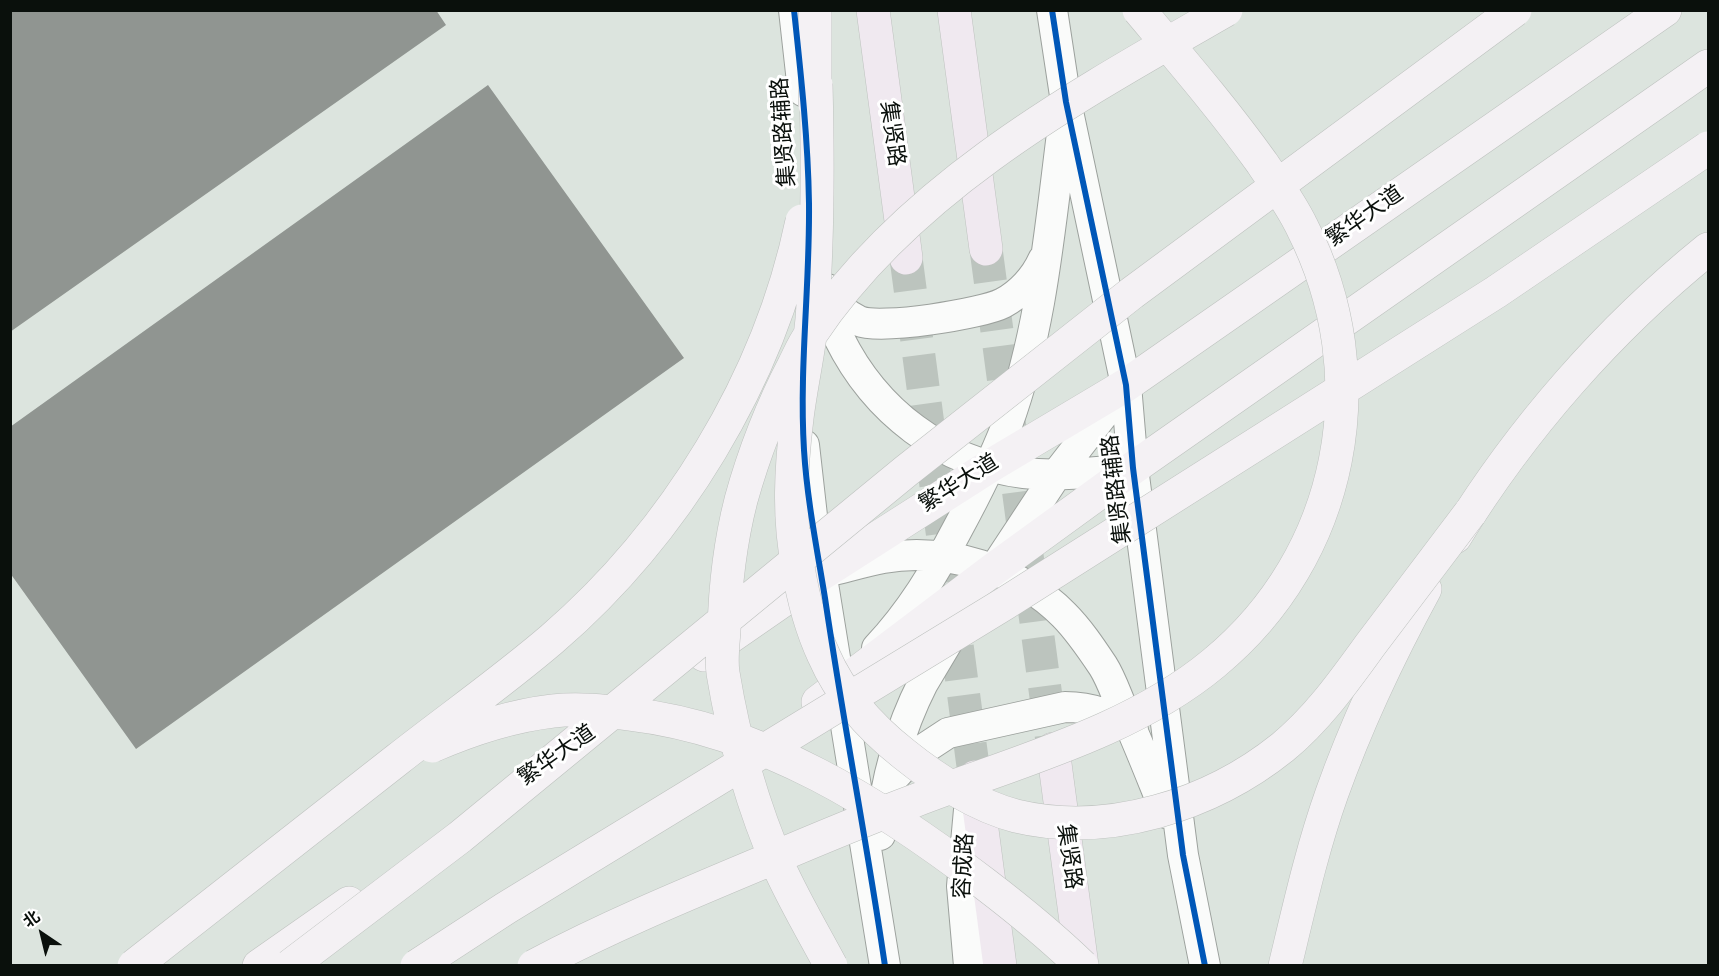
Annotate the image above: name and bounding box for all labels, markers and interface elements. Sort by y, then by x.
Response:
street label: 集贤路辅路 [769,76,803,188]
street label: 集贤路 [872,99,908,169]
street label: 繁华大道 [1322,182,1410,254]
street label: 集贤路辅路 [1099,433,1139,545]
street label: 繁华大道 [916,450,1004,520]
street label: 繁华大道 [514,721,602,793]
street label: 集贤路 [1049,822,1085,892]
street label: 容成路 [951,832,981,900]
north arrow [12,904,72,964]
text: 北 [18,905,45,934]

